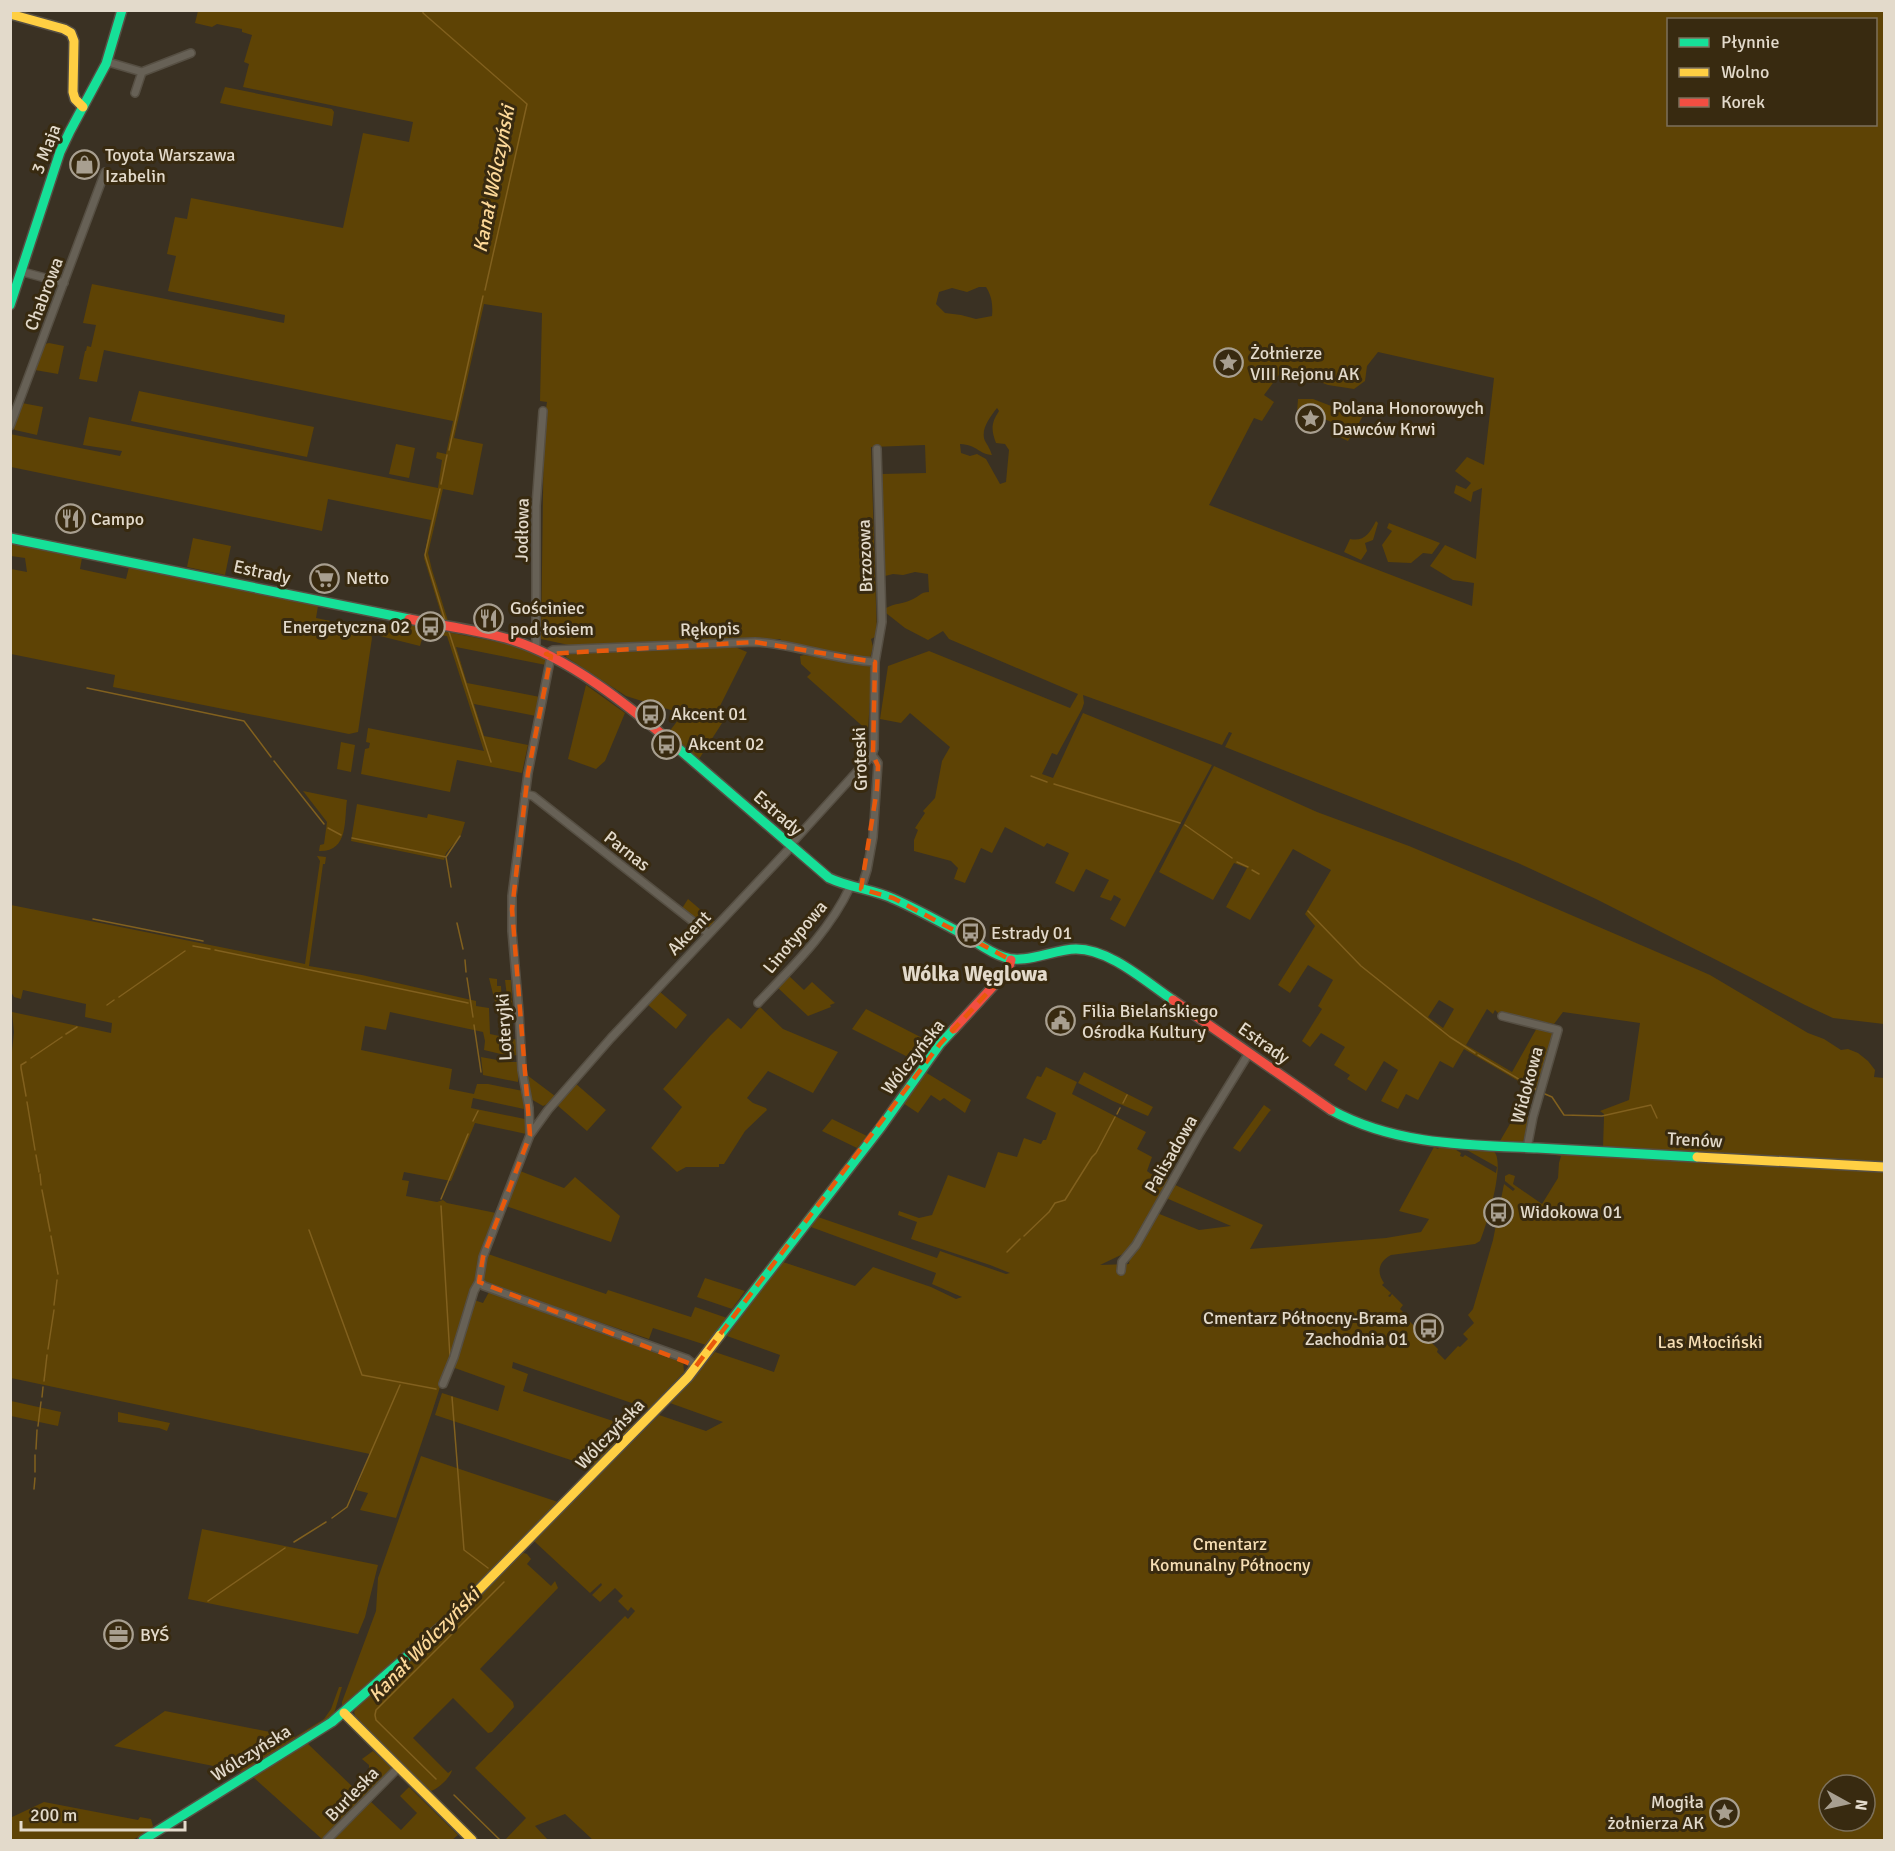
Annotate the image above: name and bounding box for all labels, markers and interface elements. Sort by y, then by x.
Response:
legend [1667,18,1877,126]
text: Płynnie [1721,31,1779,53]
text: Wolno [1721,61,1769,83]
text: Korek [1721,91,1765,113]
water label: Kanał Wólczyński [467,102,521,255]
street label: 3 Maja [26,121,66,177]
place label: Toyota Warszawa Izabelin [105,144,235,187]
shop icon: Toyota Warszawa Izabelin [68,149,100,181]
street label: Chabrowa [20,254,68,334]
place label: Żołnierze VIII Rejonu AK [1250,342,1360,385]
place icon: Żołnierze VIII Rejonu AK [1213,347,1245,379]
place label: Polana Honorowych Dawców Krwi [1332,397,1484,440]
place icon: Polana Honorowych Dawców Krwi [1295,402,1327,434]
street label: Jodłowa [510,498,534,562]
restaurant icon: Campo [54,503,86,535]
place label: Campo [91,508,144,530]
street label: Brzozowa [853,519,877,593]
street label: Estrady [231,555,293,589]
supermarket icon: Netto [309,562,341,594]
place label: Netto [346,567,389,589]
place label: Gościniec pod łosiem [510,597,594,640]
restaurant icon: Gościniec pod łosiem [473,602,505,634]
bus stop icon: Energetyczna 02 [415,611,447,643]
place label: Energetyczna 02 [283,616,410,638]
street label: Rękopis [680,617,740,641]
bus stop icon: Akcent 01 [634,698,666,730]
place label: Akcent 01 [671,703,748,725]
street label: Groteski [848,727,872,791]
bus stop icon: Akcent 02 [651,728,683,760]
place label: Akcent 02 [688,733,765,755]
street label: Estrady [749,786,807,841]
street label: Parnas [600,826,655,876]
street label: Linotypowa [758,896,832,978]
street label: Akcent [663,906,715,960]
bus stop icon: Estrady 01 [954,917,986,949]
place label: Estrady 01 [991,922,1072,944]
district label: Wólka Węglowa [902,961,1048,987]
street label: Loteryjki [491,993,517,1061]
place label: Filia Bielańskiego Ośrodka Kultury [1082,1000,1218,1043]
public building icon: Filia Bielańskiego Ośrodka Kultury [1045,1005,1077,1037]
street label: Wólczyńska [877,1015,949,1099]
street label: Estrady [1234,1017,1294,1069]
street label: Widokowa [1506,1044,1548,1126]
street label: Palisadowa [1140,1111,1202,1197]
street label: Trenów [1667,1128,1723,1152]
bus stop icon: Widokowa 01 [1483,1196,1515,1228]
place label: Widokowa 01 [1520,1201,1622,1223]
place label: Cmentarz Północny-Brama Zachodnia 01 [1203,1307,1408,1350]
bus stop icon: Cmentarz Północny-Brama Zachodnia 01 [1413,1312,1445,1344]
park label: Las Młociński [1657,1331,1763,1353]
street label: Wólczyńska [571,1394,649,1474]
park label: Cmentarz Komunalny Północny [1150,1533,1311,1576]
water label: Kanał Wólczyński [363,1582,486,1707]
office icon: BYŚ [103,1619,135,1651]
place label: BYŚ [140,1624,169,1646]
street label: Wólczyńska [207,1720,295,1786]
street label: Burleska [321,1762,383,1826]
north arrow [1817,1773,1877,1833]
place label: Mogiła żołnierza AK [1608,1791,1704,1834]
scale bar [21,1794,184,1832]
place icon: Mogiła żołnierza AK [1709,1796,1741,1828]
text: N [1850,1798,1872,1812]
text: 200 m [30,1804,77,1826]

